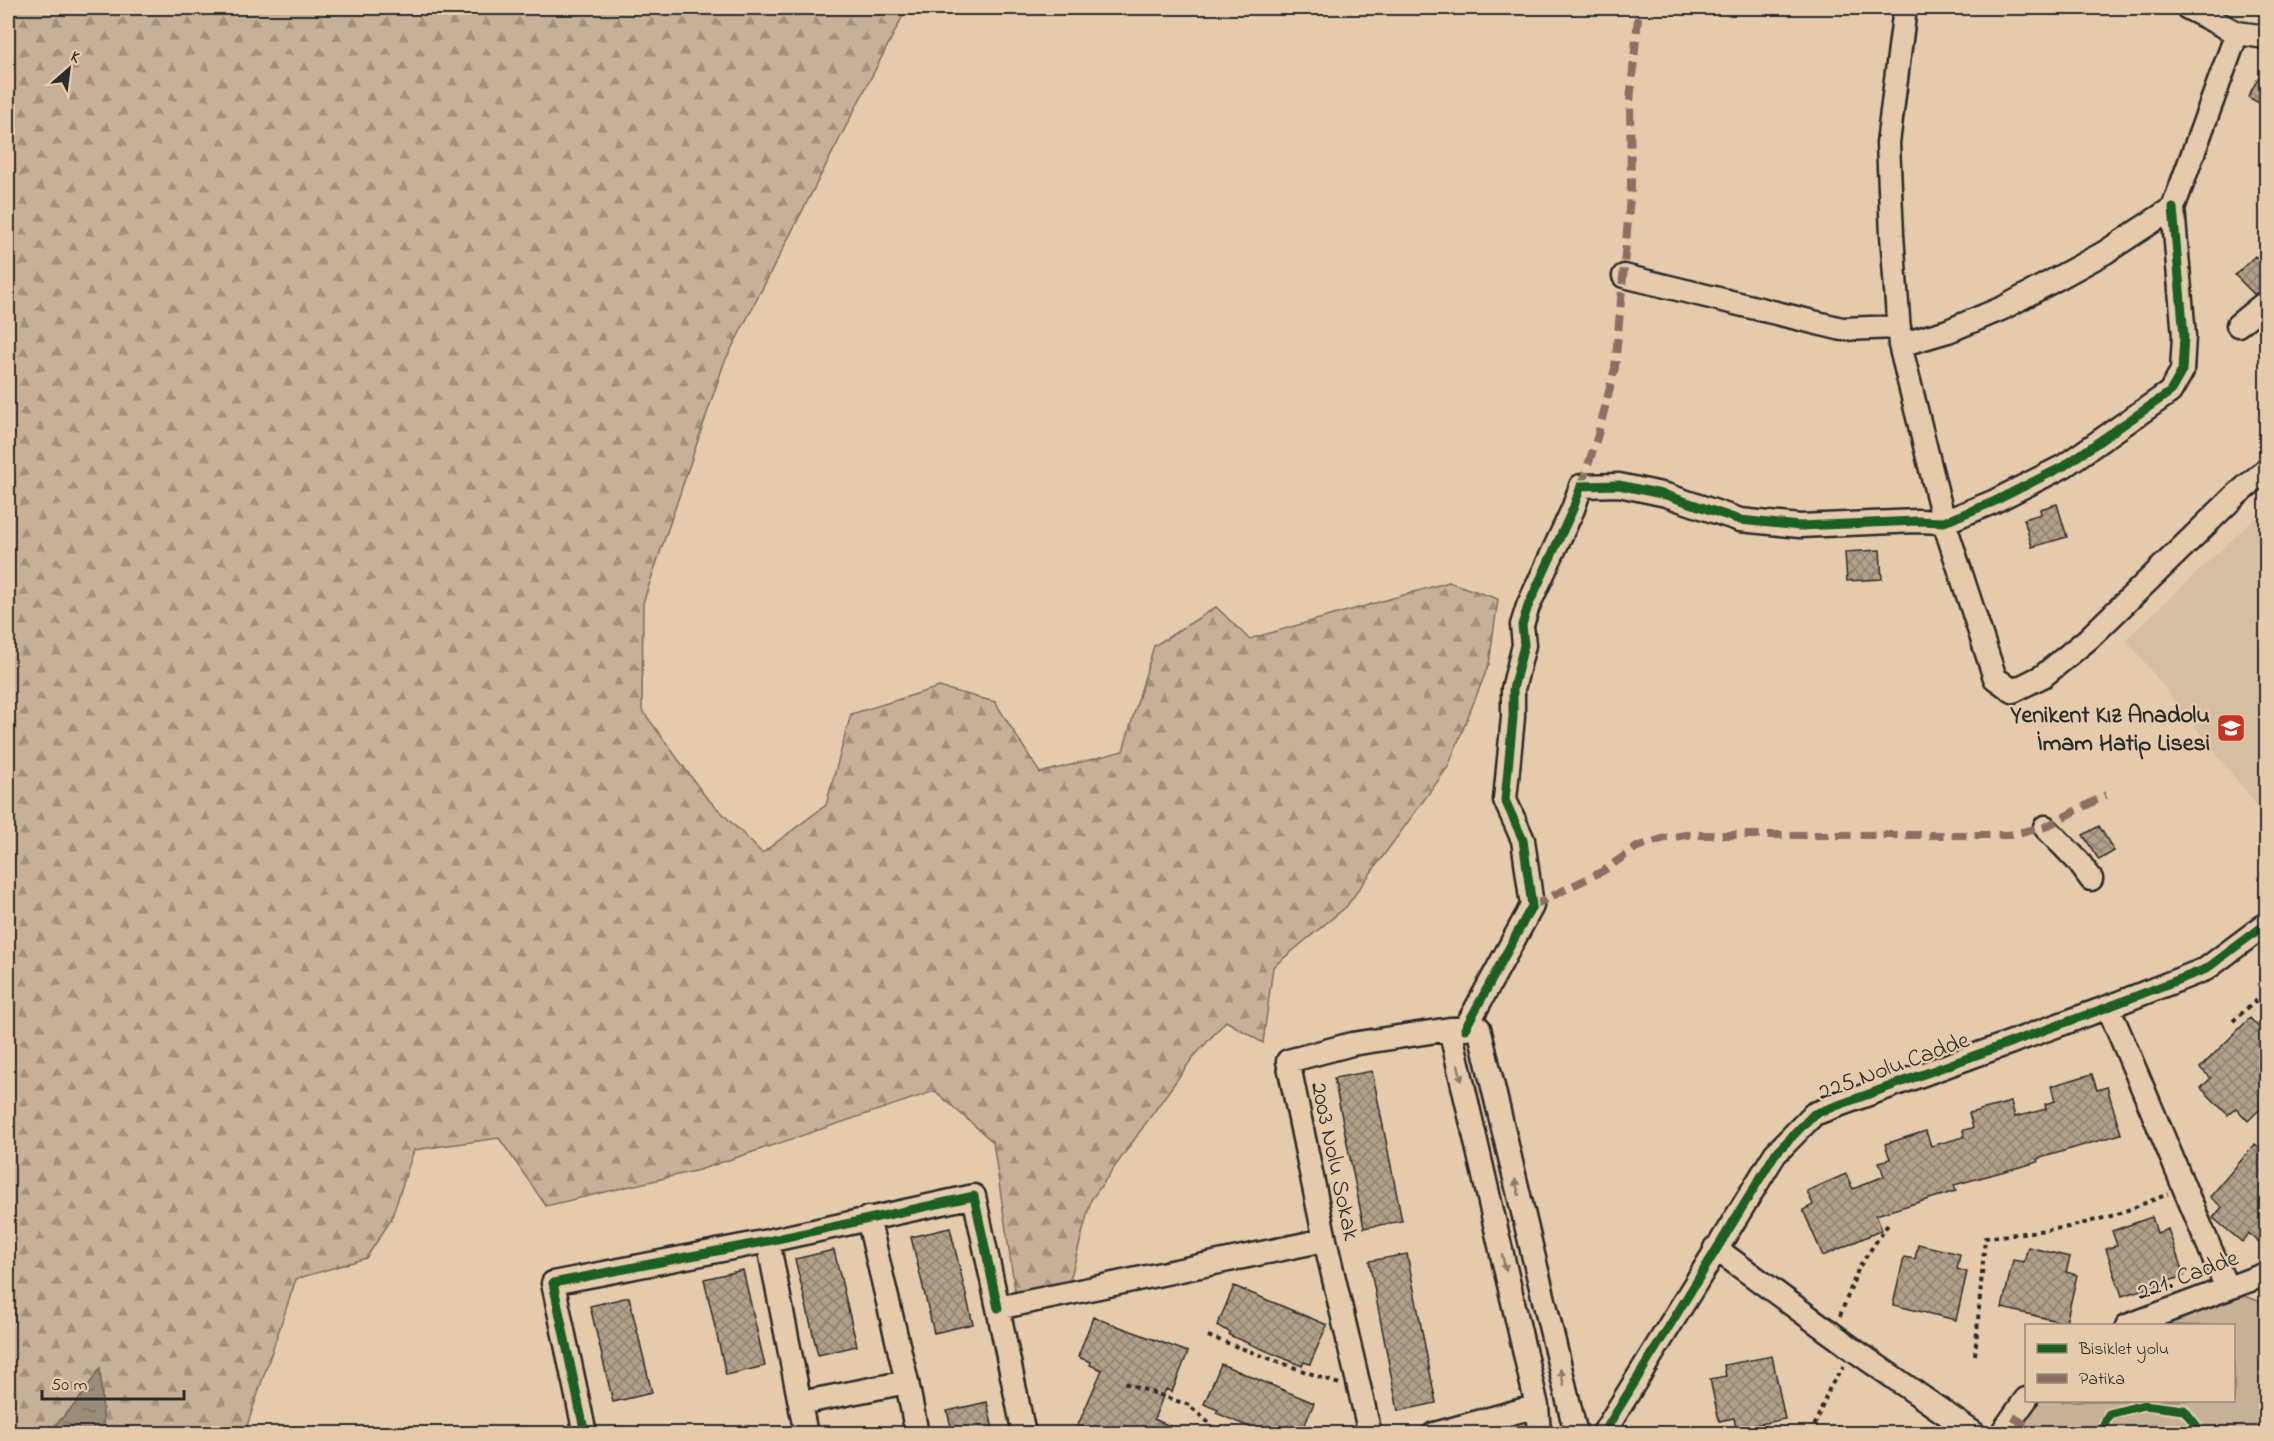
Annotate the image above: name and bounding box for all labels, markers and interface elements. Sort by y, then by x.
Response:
north arrow [39,39,99,99]
text: K [66,45,85,71]
place label: Yenikent Kız Anadolu İmam Hatip Lisesi [2009,699,2210,762]
school or university icon: Yenikent Kız Anadolu İmam Hatip Lisesi [2215,712,2247,744]
street label: 225 Nolu Cadde [1813,1024,1975,1111]
one-way arrow [1456,1063,1466,1082]
street label: 2003 Nolu Sokak [1300,1079,1368,1245]
one-way arrow [1512,1178,1522,1196]
street label: 221. Cadde [2132,1242,2244,1311]
one-way arrow [1499,1253,1509,1272]
legend [2025,1324,2235,1402]
text: Bisiklet yolu [2078,1337,2169,1363]
scale bar [42,1363,184,1401]
one-way arrow [1557,1367,1567,1386]
text: Patika [2079,1367,2125,1393]
text: 50 m [51,1373,88,1399]

